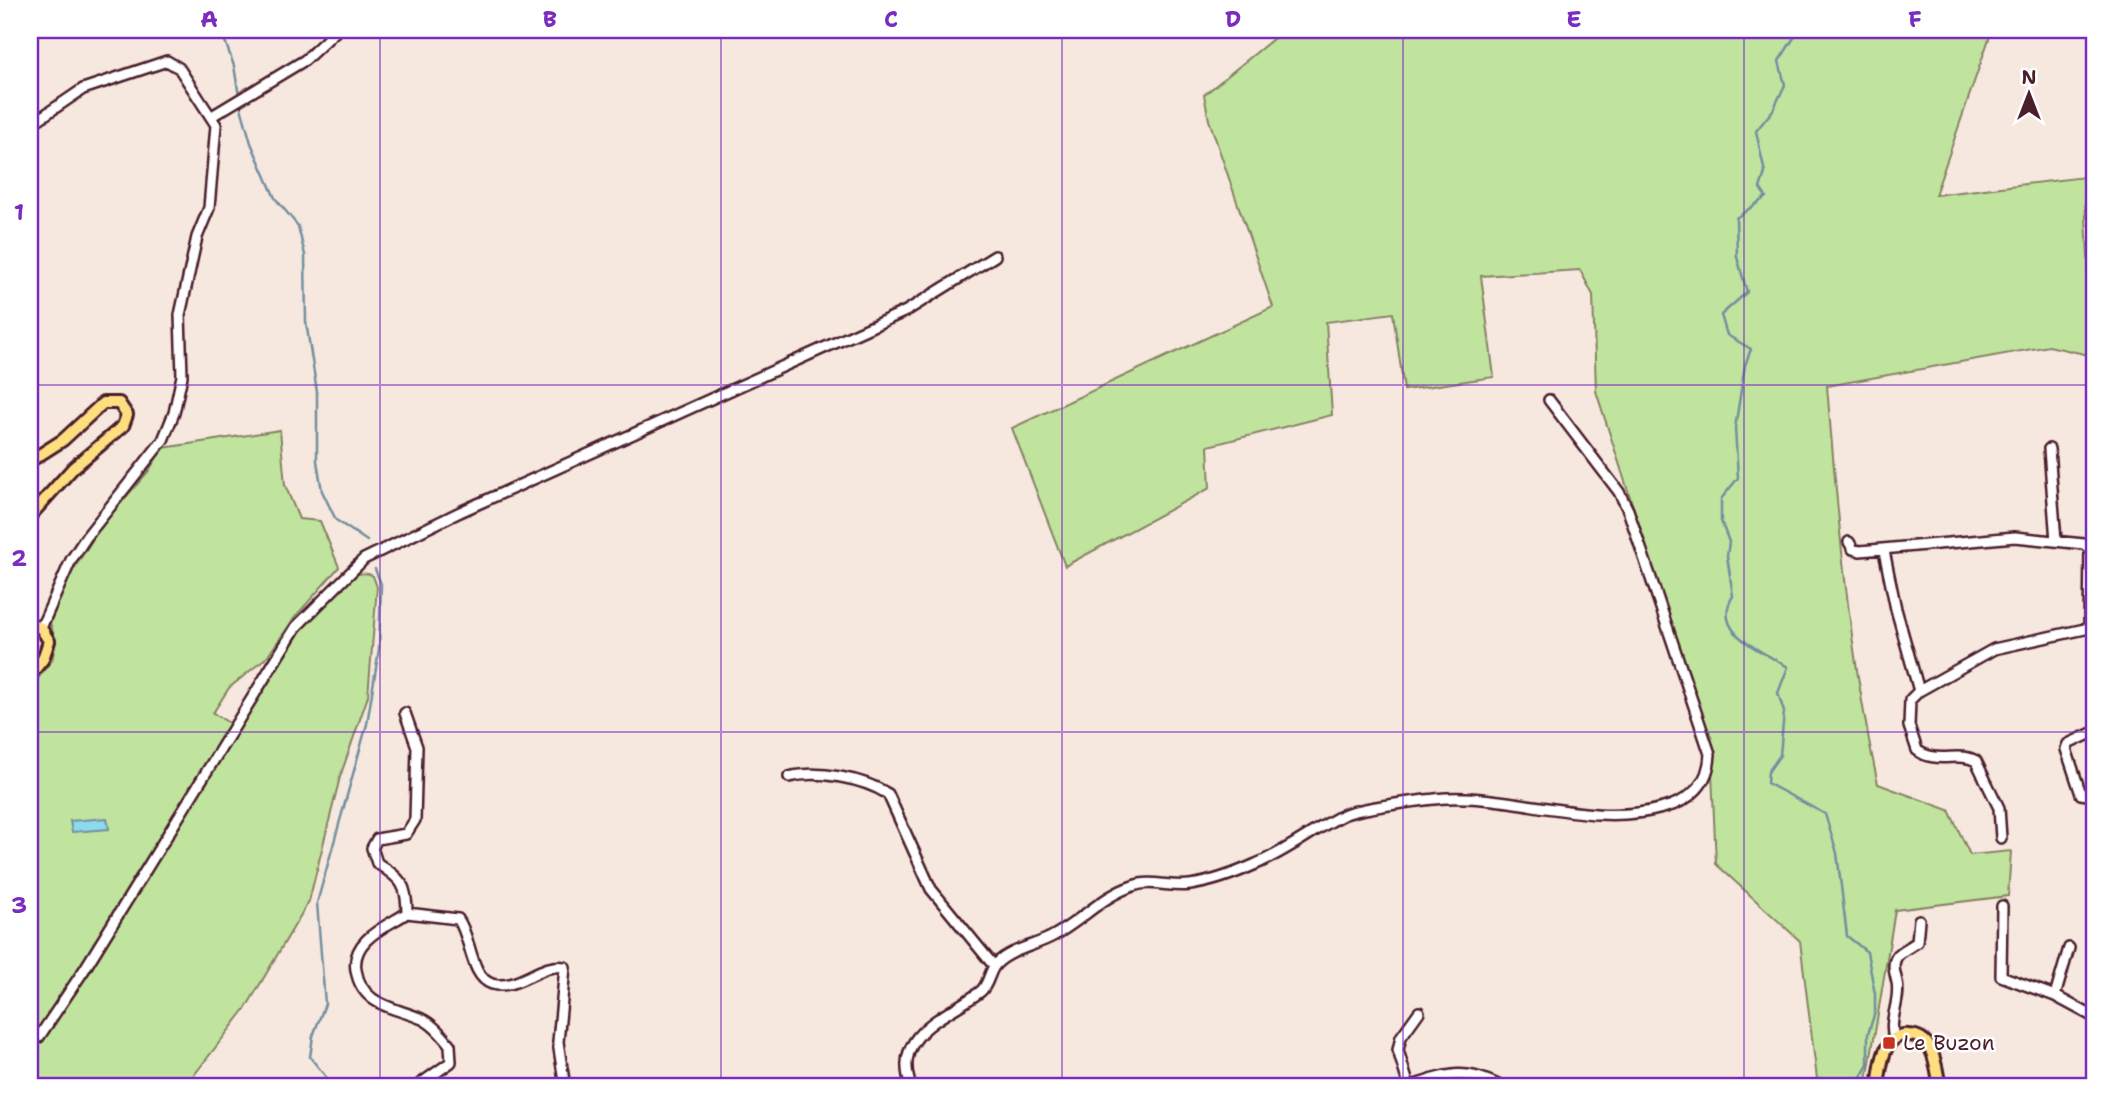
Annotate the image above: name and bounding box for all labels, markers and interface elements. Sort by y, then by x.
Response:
text: A [200,4,218,34]
text: B [543,4,557,34]
text: C [884,4,898,34]
text: D [1225,4,1241,34]
text: E [1566,4,1582,34]
text: F [1908,4,1922,34]
north arrow [1994,60,2064,130]
text: N [2021,65,2037,90]
text: 1 [14,197,24,227]
text: 2 [11,543,27,573]
text: 3 [11,890,27,920]
place label: Le Buzon [1903,1029,1995,1057]
marker: Le Buzon [1881,1035,1897,1051]

